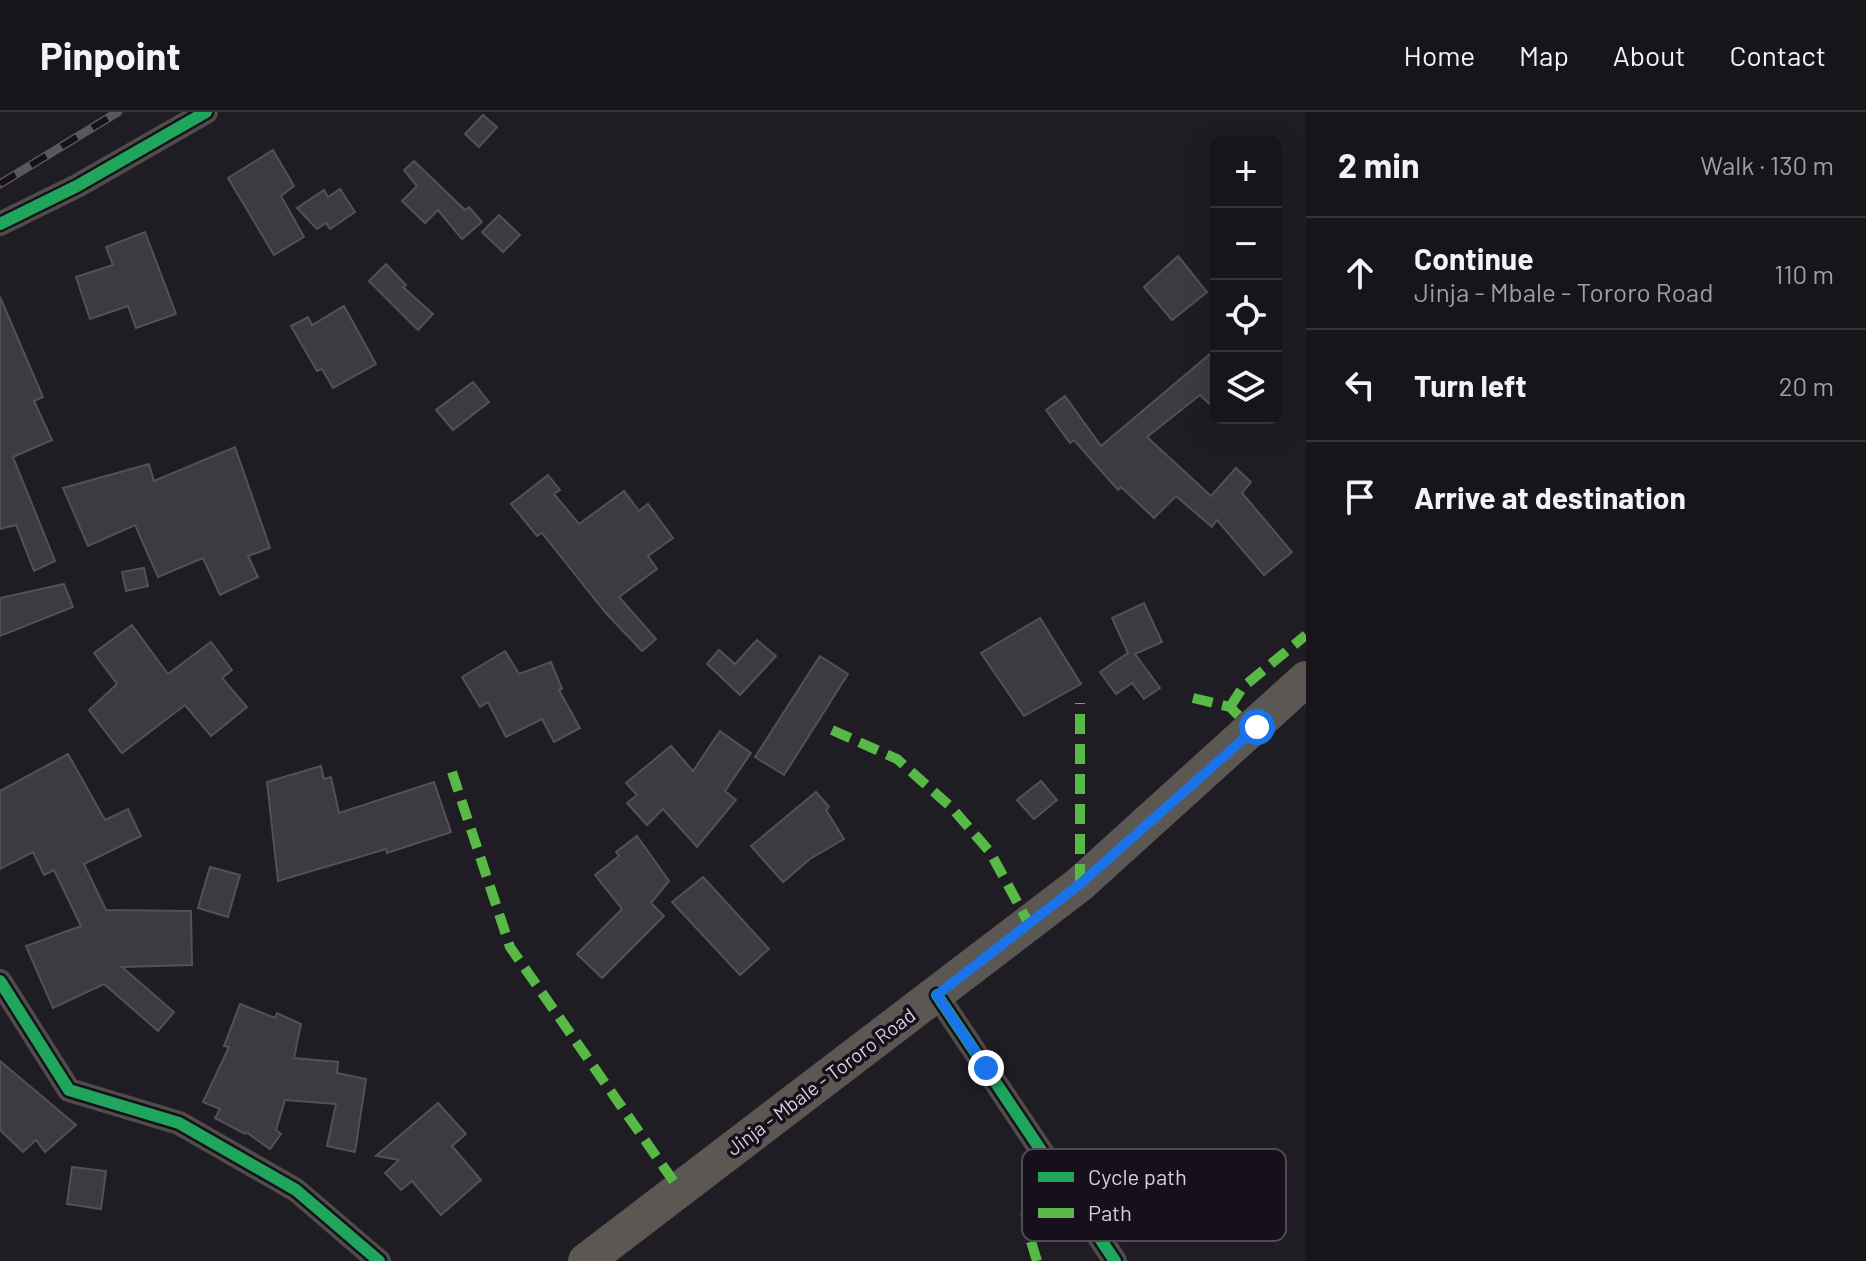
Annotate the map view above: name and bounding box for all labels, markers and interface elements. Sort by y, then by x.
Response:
text: Pinpoint [40,32,181,78]
text: Home [1404,38,1475,72]
text: Map [1519,38,1569,72]
text: About [1613,38,1685,72]
text: Contact [1729,38,1826,72]
map controls [1210,136,1282,424]
button: + [1210,136,1282,208]
text: 2 min [1338,144,1420,185]
text: Walk · 130 m [1700,149,1834,180]
button: − [1210,208,1282,280]
text: Continue [1414,240,1534,276]
icon: ahead [1338,251,1382,295]
text: 110 m [1774,258,1834,289]
text: Jinja - Mbale - Tororo Road [1414,276,1713,307]
button: locate [1210,280,1282,352]
button: layers [1210,352,1282,424]
icon: left [1338,363,1382,407]
text: Turn left [1414,367,1527,403]
text: 20 m [1779,370,1834,401]
icon: arrive [1338,475,1382,519]
text: Arrive at destination [1414,479,1686,515]
route start [1239,709,1275,745]
street label: Jinja - Mbale - Tororo Road [721,1002,920,1160]
route end [968,1050,1004,1086]
legend [1022,1149,1286,1241]
text: Cycle path [1088,1163,1187,1189]
text: Path [1088,1199,1132,1225]

